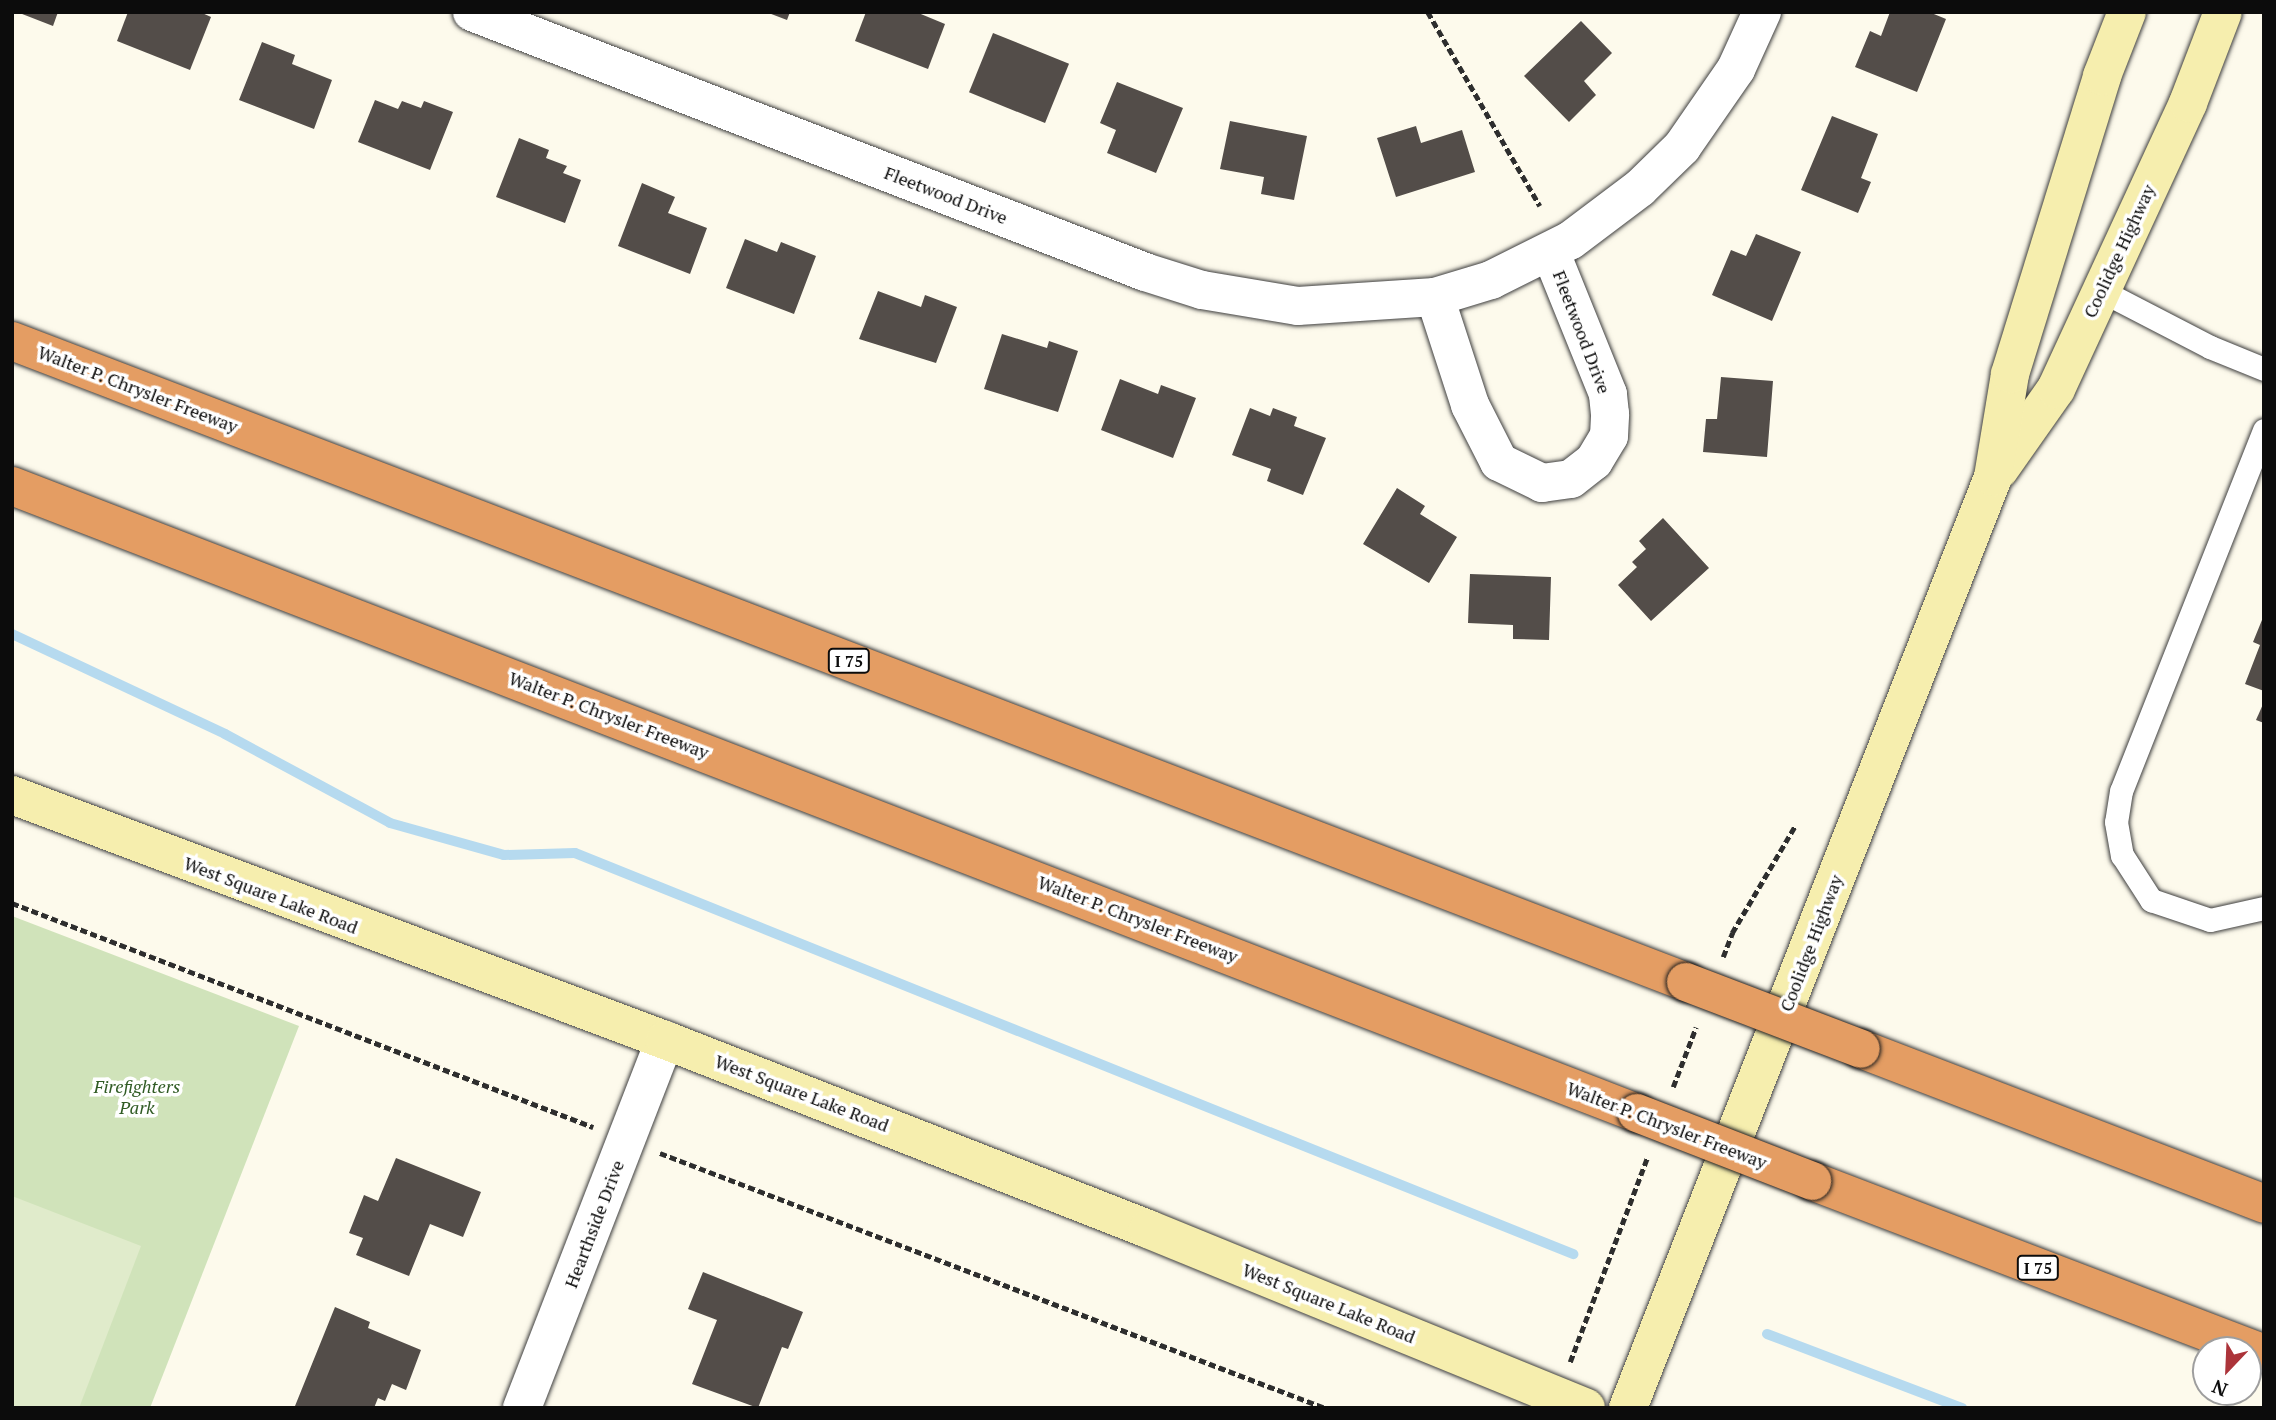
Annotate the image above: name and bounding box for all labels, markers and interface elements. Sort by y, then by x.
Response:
street label: Fleetwood Drive [881,162,1011,228]
street label: Coolidge Highway [2079,181,2159,321]
street label: Fleetwood Drive [1549,267,1615,397]
street label: Walter P. Chrysler Freeway [35,341,241,437]
road number: I 75 [826,648,872,674]
street label: Walter P. Chrysler Freeway [506,667,712,763]
street label: West Square Lake Road [181,852,361,938]
street label: Walter P. Chrysler Freeway [1035,871,1241,967]
street label: Coolidge Highway [1775,872,1847,1014]
street label: West Square Lake Road [712,1050,892,1136]
park label: Firefighters Park [94,1076,180,1118]
street label: Walter P. Chrysler Freeway [1564,1077,1770,1173]
street label: Hearthside Drive [560,1157,628,1291]
road number: I 75 [2015,1256,2061,1280]
street label: West Square Lake Road [1239,1258,1419,1348]
north arrow [2192,1336,2262,1406]
text: N [2208,1375,2231,1403]

